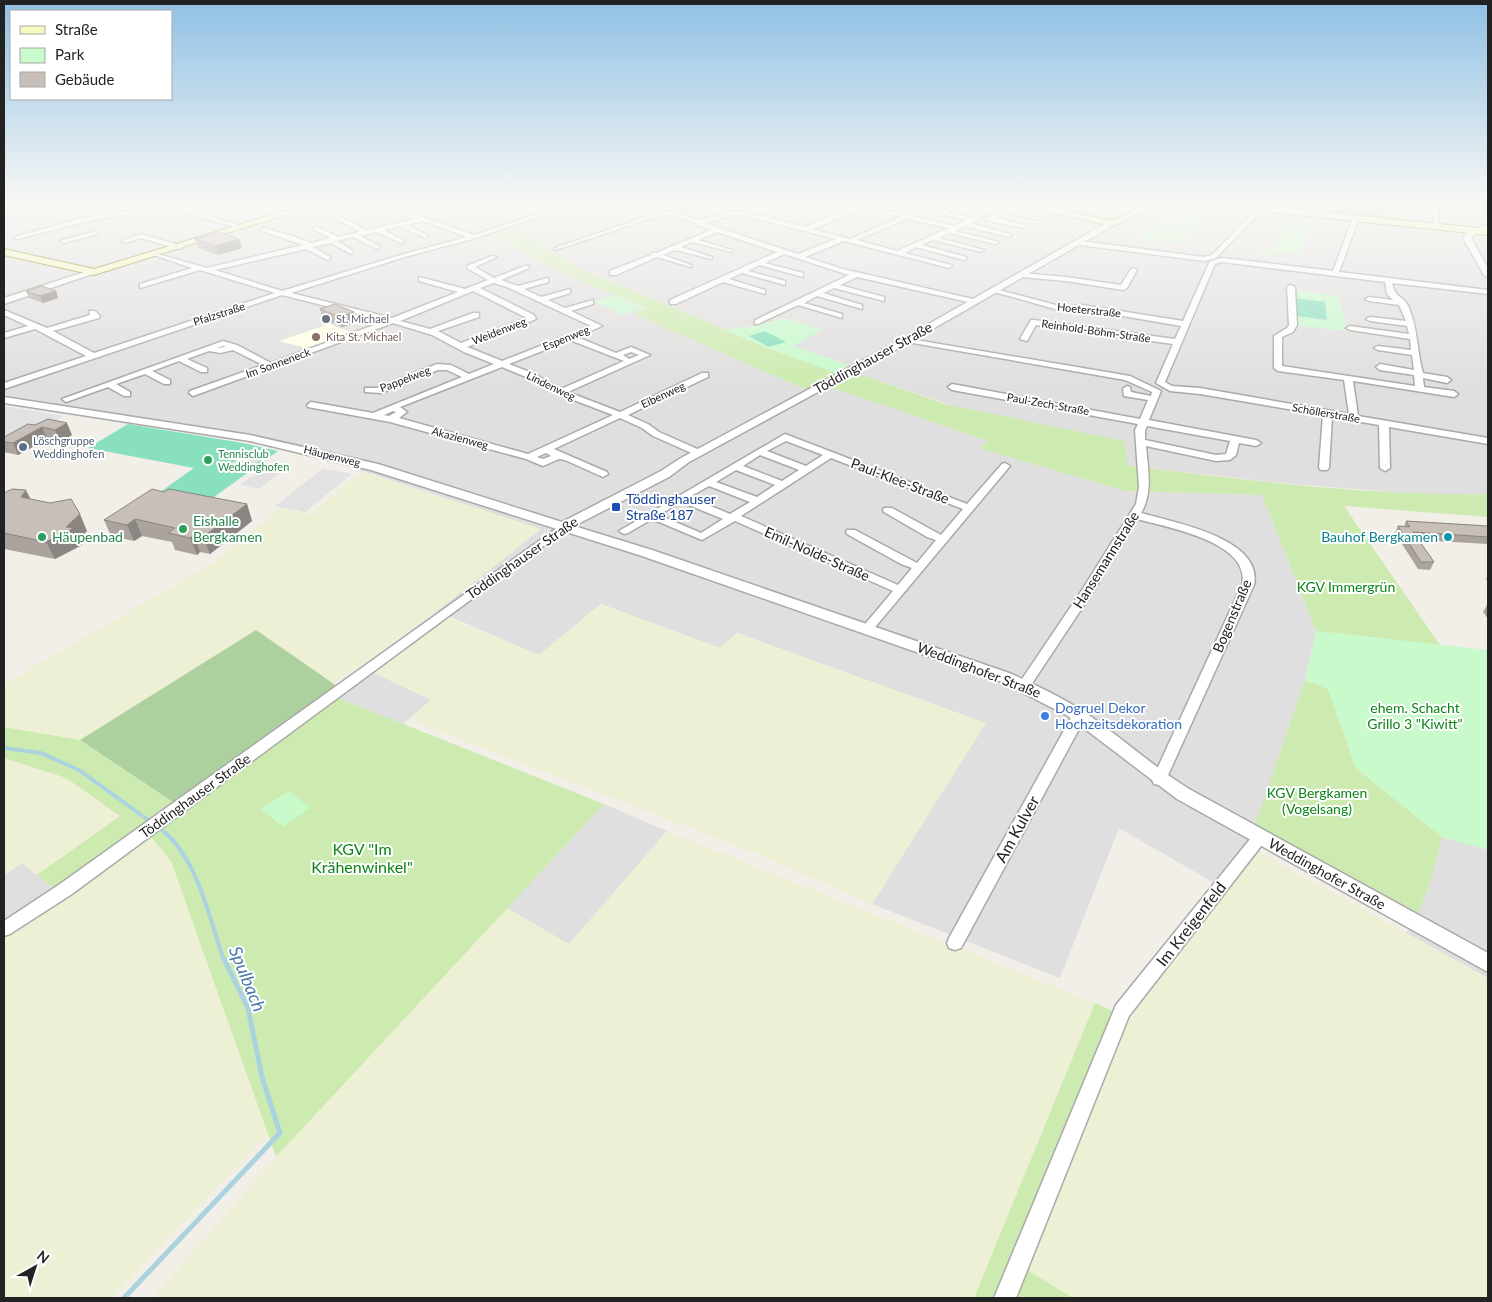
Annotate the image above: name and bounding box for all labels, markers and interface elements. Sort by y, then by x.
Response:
legend [10,10,172,100]
text: Straße [55,20,98,38]
text: Park [55,45,85,63]
text: Gebäude [55,70,114,88]
street label: Pfalzstraße [191,299,247,328]
street label: Hoeterstraße [1056,300,1122,319]
place label: St. Michael [336,312,389,325]
marker: St. Michael [320,313,332,325]
street label: Weidenweg [470,314,528,347]
street label: Reinhold-Böhm-Straße [1041,316,1152,345]
street label: Töddinghauser Straße [811,318,935,397]
street label: Espenweg [541,322,591,353]
place label: Kita St. Michael [326,330,401,343]
marker: Kita St. Michael [310,331,322,343]
street label: Im Sonneneck [244,345,312,380]
street label: Pappelweg [378,363,432,394]
street label: Lindenweg [525,368,578,403]
street label: Eibenweg [639,379,687,410]
street label: Paul-Zech-Straße [1006,390,1091,417]
street label: Schöllerstraße [1291,400,1361,425]
street label: Akazienweg [430,424,490,451]
place label: Löschgruppe Weddinghofen [33,434,104,460]
marker: Löschgruppe Weddinghofen [17,441,29,453]
street label: Häupenweg [302,442,362,469]
place label: Tennisclub Weddinghofen [218,447,289,473]
marker: Tennisclub Weddinghofen [202,454,214,466]
street label: Paul-Klee-Straße [849,454,952,507]
place label: Töddinghauser Straße 187 [626,490,716,523]
marker: Töddinghauser Straße 187 [610,501,622,513]
street label: Hansemannstraße [1069,508,1142,611]
place label: Eishalle Bergkamen [193,512,262,545]
street label: Töddinghauser Straße [462,513,581,603]
marker: Eishalle Bergkamen [177,523,189,535]
street label: Emil-Nolde-Straße [762,523,872,584]
place label: Häupenbad [52,528,123,545]
place label: Bauhof Bergkamen [1321,528,1438,545]
marker: Häupenbad [36,531,48,543]
marker: Bauhof Bergkamen [1442,531,1454,543]
street label: Bogenstraße [1209,577,1255,655]
park label: KGV Immergrün [1297,578,1395,595]
street label: Weddinghofer Straße [915,638,1043,701]
place label: Dogruel Dekor Hochzeitsdekoration [1055,699,1182,732]
park label: ehem. Schacht Grillo 3 "Kiwitt" [1367,699,1463,732]
marker: Dogruel Dekor Hochzeitsdekoration [1039,710,1051,722]
street label: Töddinghauser Straße [136,750,253,842]
park label: KGV Bergkamen (Vogelsang) [1267,784,1367,817]
street label: Am Kulver [990,792,1043,865]
street label: Weddinghofer Straße [1266,834,1389,913]
park label: KGV "Im Krähenwinkel" [311,839,413,876]
street label: Im Kreigenfeld [1152,878,1229,970]
water label: Spulbach [225,943,271,1014]
north arrow [10,1242,60,1292]
text: N [34,1247,53,1267]

